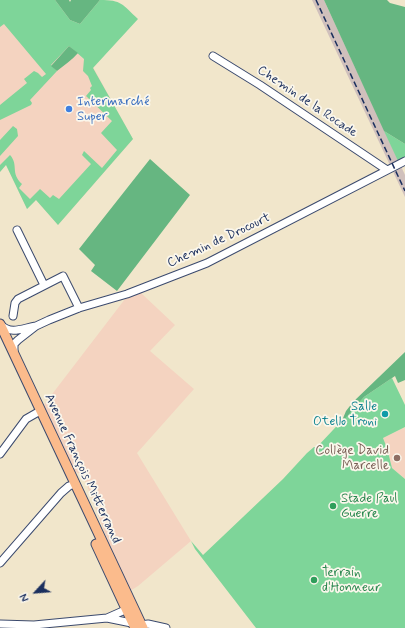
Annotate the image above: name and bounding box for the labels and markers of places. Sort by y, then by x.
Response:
place label: Intermarché Super [77,94,149,125]
marker: Intermarché Super [64,104,74,114]
place label: Salle Otello Troni [313,399,377,430]
marker: Salle Otello Troni [380,409,390,419]
place label: Collège David Marcelle [315,443,389,474]
marker: Collège David Marcelle [392,453,402,463]
place label: Stade Paul Guerre [341,491,397,522]
marker: Stade Paul Guerre [328,501,338,511]
place label: Terrain d'Honneur [322,565,381,596]
marker: Terrain d'Honneur [309,575,319,585]

